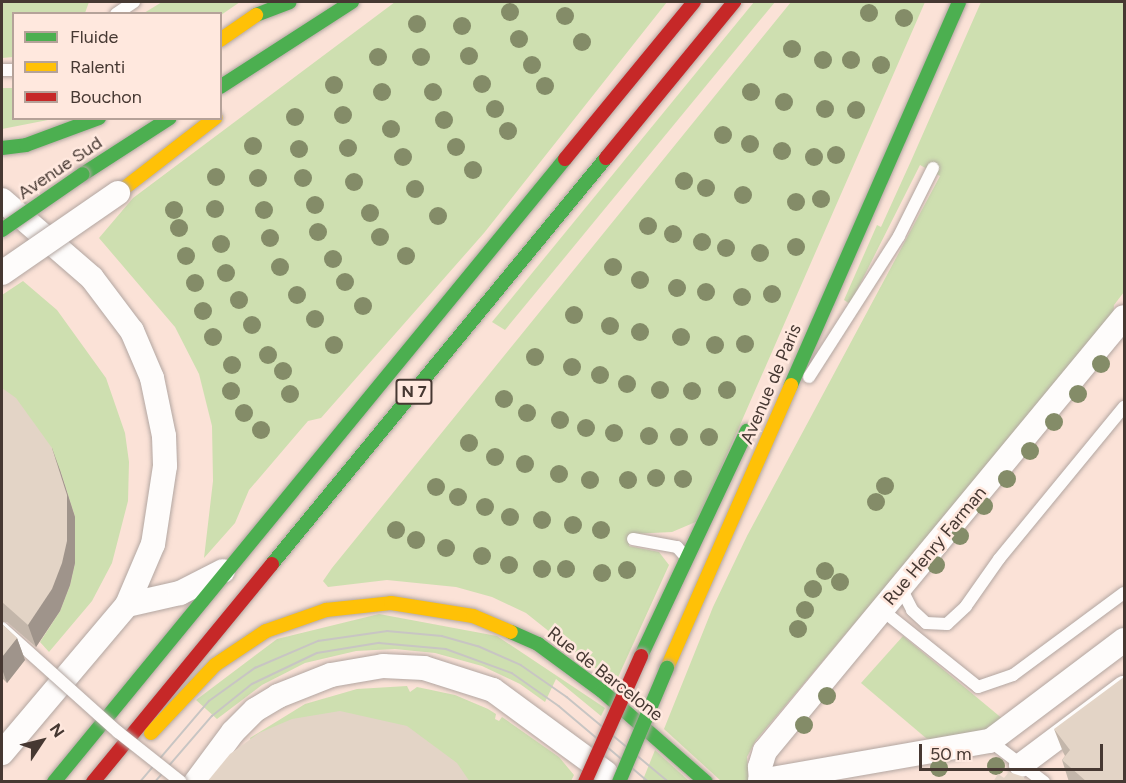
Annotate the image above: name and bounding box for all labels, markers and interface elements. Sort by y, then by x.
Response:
legend [12,12,222,120]
text: Fluide [70,26,118,48]
text: Ralenti [70,56,125,78]
text: Bouchon [70,86,142,108]
street label: Avenue Sud [14,132,106,204]
street label: Avenue de Paris [736,321,806,447]
road number: N 7 [394,379,434,405]
street label: Rue Henry Farman [879,482,991,610]
street label: Rue de Barcelone [543,622,667,726]
north arrow [12,711,72,771]
text: N [46,720,68,741]
scale bar [922,732,1106,770]
text: 50 m [930,743,972,765]

